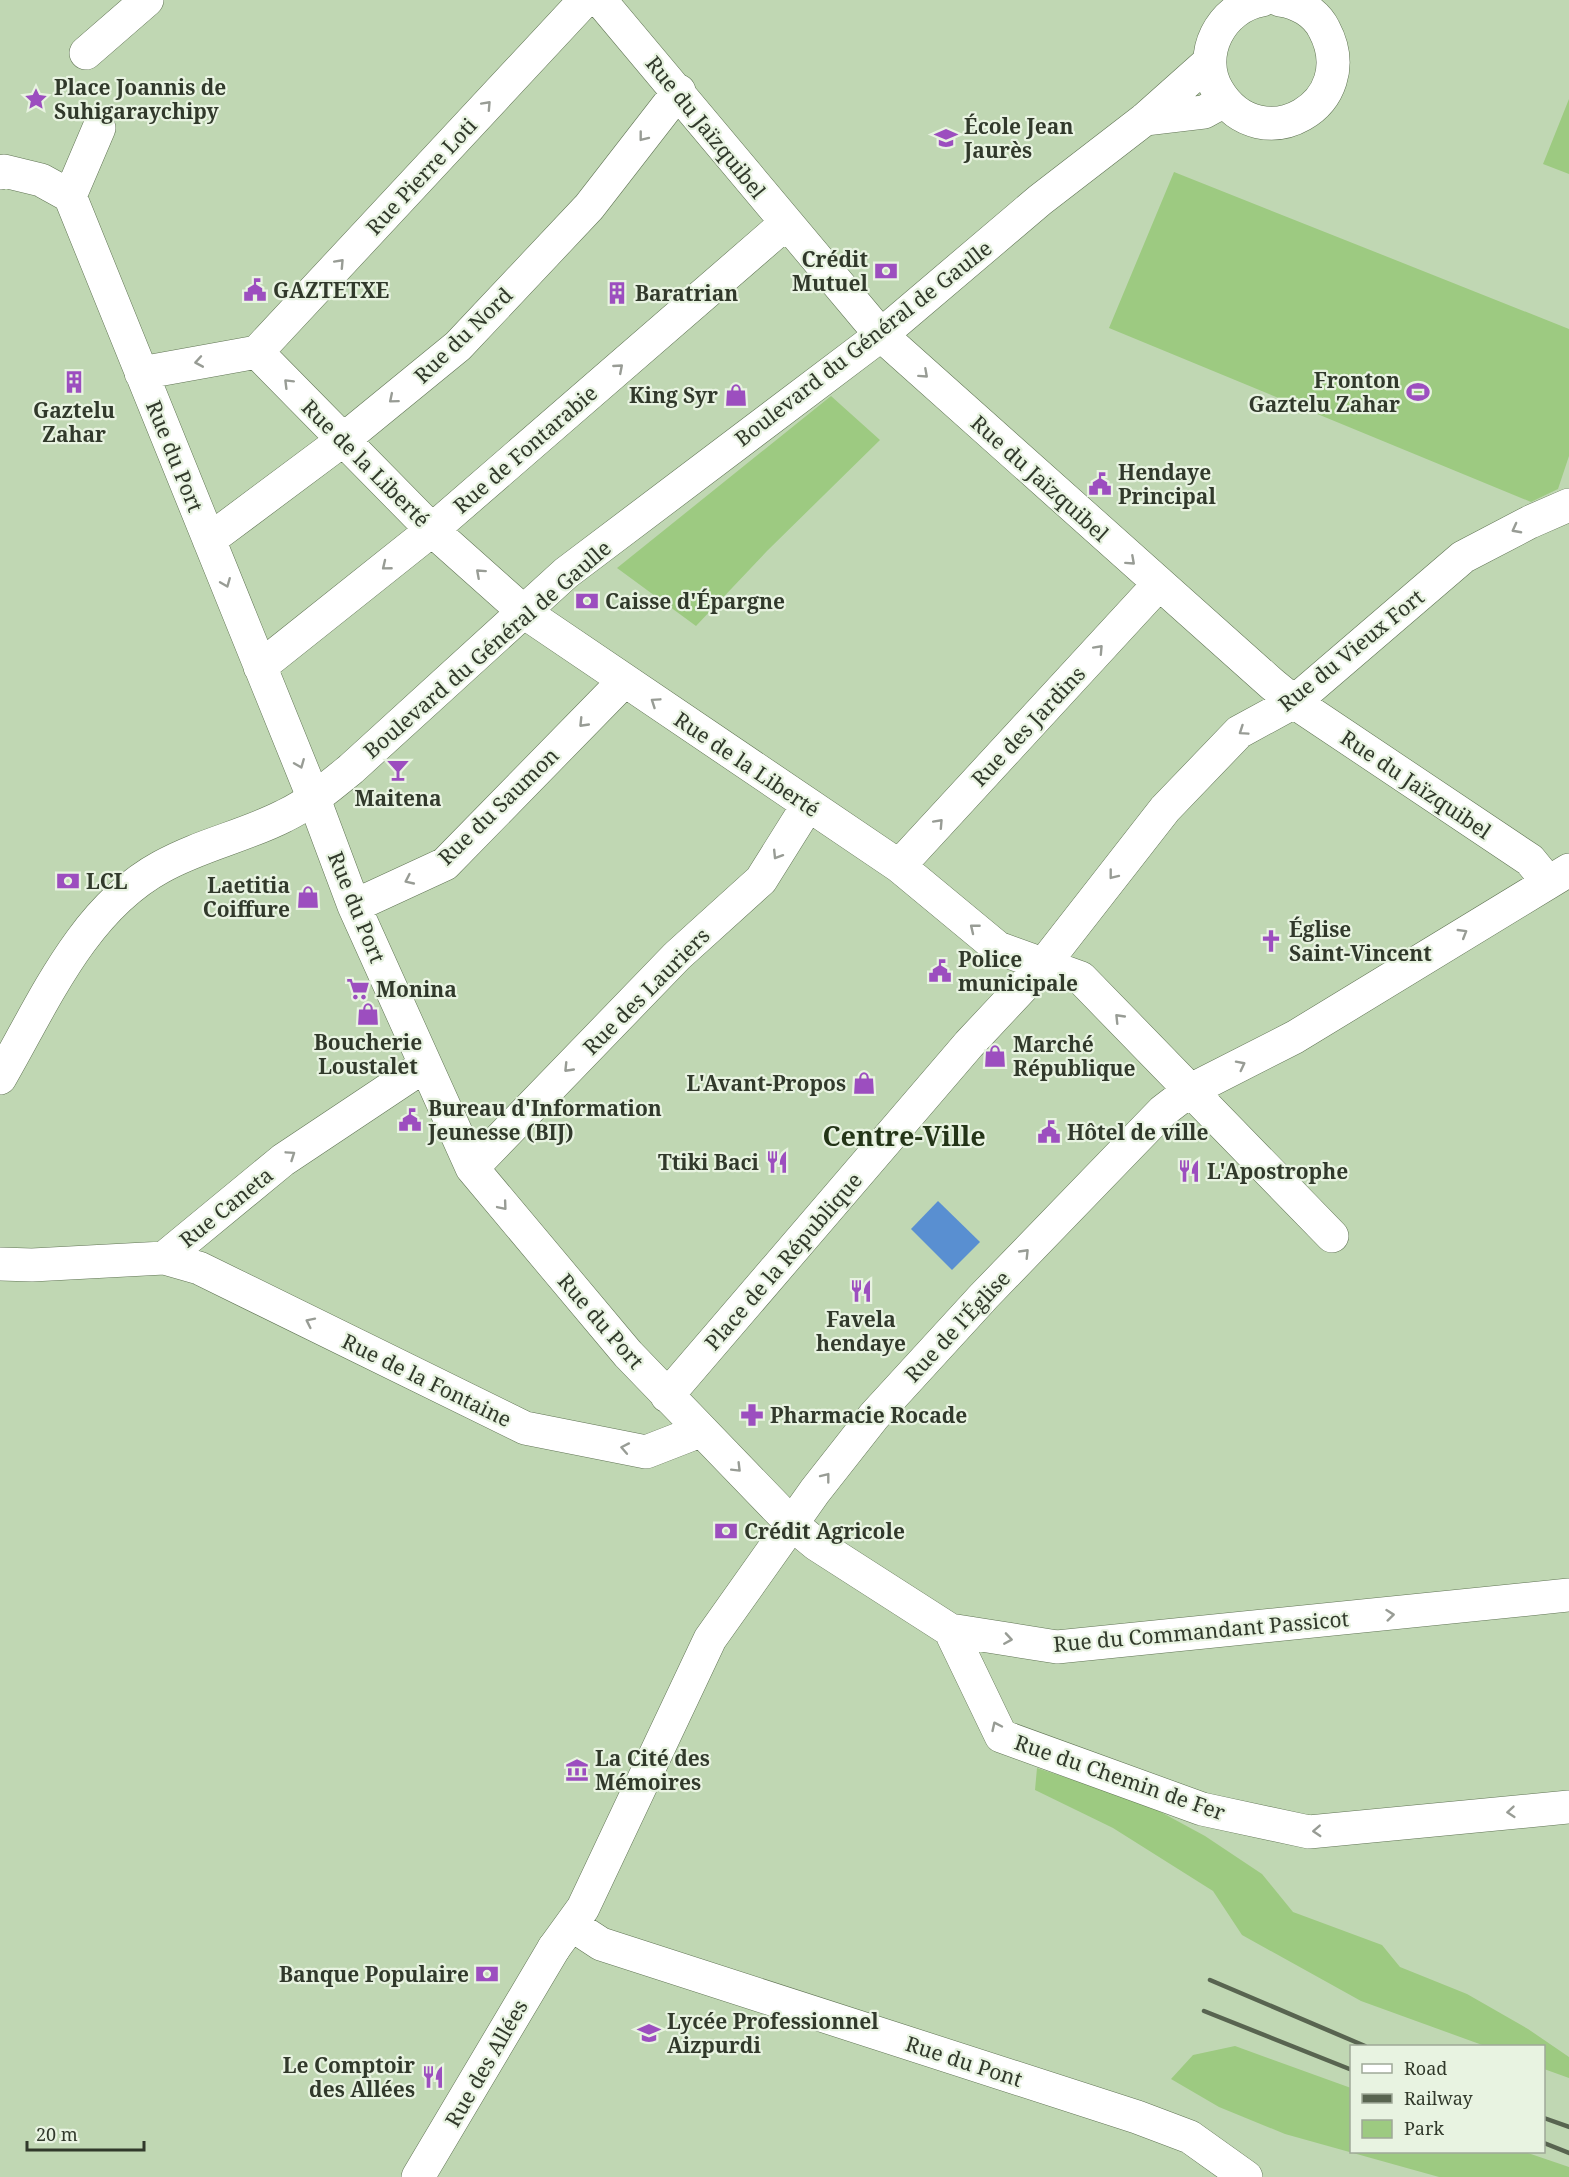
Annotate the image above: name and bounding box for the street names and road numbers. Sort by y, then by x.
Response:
street label: Rue du Jaïzquibel [640,50,773,205]
street label: Rue Pierre Loti [360,111,483,240]
street label: Boulevard du Général de Gaulle [729,234,997,452]
street label: Rue du Nord [408,281,518,389]
street label: Rue de Fontarabie [447,379,603,519]
street label: Rue de la Liberté [296,393,436,533]
street label: Rue du Port [140,396,210,516]
street label: Rue du Jaïzquibel [965,409,1115,548]
street label: Boulevard du Général de Gaulle [357,534,617,764]
street label: Rue du Vieux Fort [1272,583,1430,717]
street label: Rue des Jardins [965,660,1091,792]
street label: Rue de la Liberté [669,705,825,823]
street label: Rue du Jaïzquibel [1335,723,1497,845]
street label: Rue du Saumon [432,741,564,871]
street label: Rue du Port [322,847,392,967]
street label: Rue des Lauriers [577,922,715,1060]
street label: Rue Caneta [173,1161,279,1253]
street label: Place de la République [698,1166,868,1356]
street label: Rue de l'Église [898,1264,1016,1388]
street label: Rue du Port [552,1267,650,1375]
street label: Rue de la Fontaine [338,1327,516,1433]
street label: Rue du Commandant Passicot [1052,1604,1350,1658]
street label: Rue du Chemin de Fer [1011,1728,1229,1826]
street label: Rue des Allées [438,1994,534,2132]
street label: Rue du Pont [902,2029,1026,2093]

